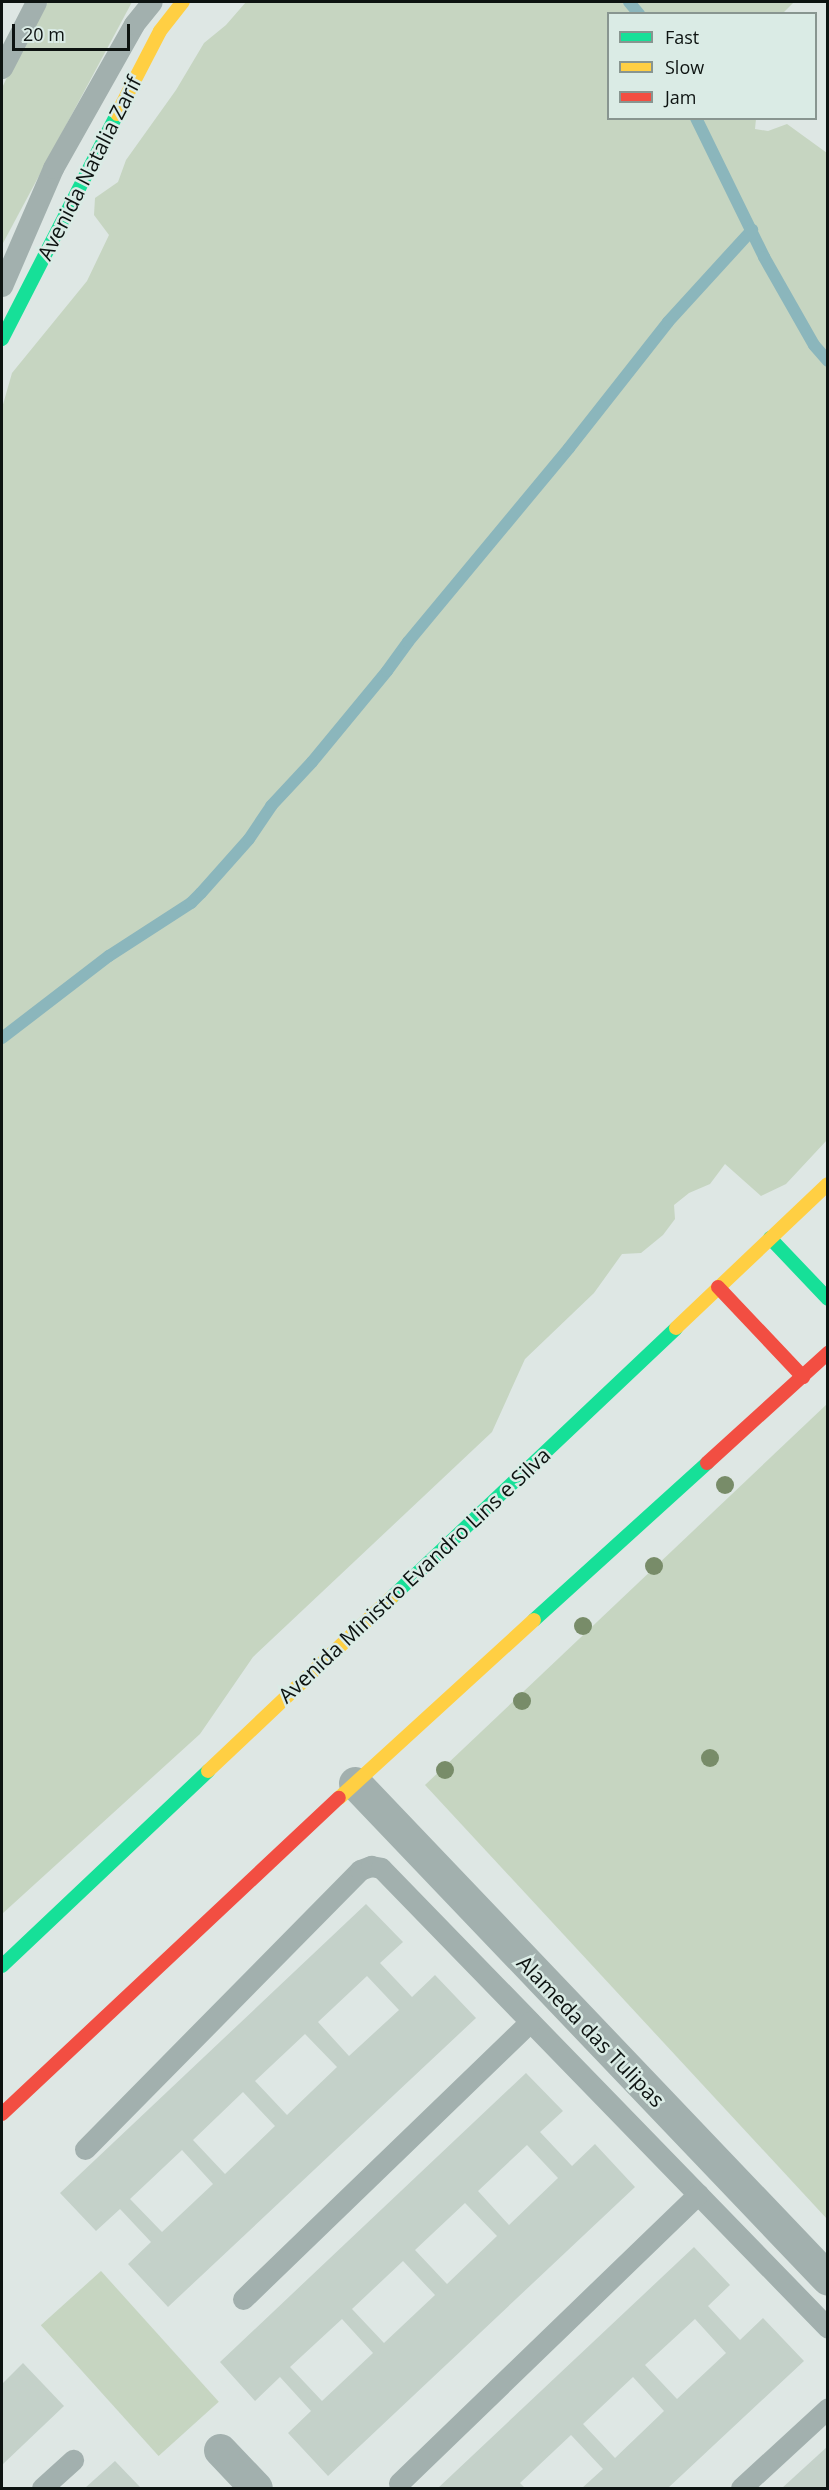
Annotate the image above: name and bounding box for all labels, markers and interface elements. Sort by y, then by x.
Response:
scale bar [15,12,134,50]
legend [607,12,817,120]
text: 20 m [23,22,65,46]
text: Fast [665,25,699,49]
text: Slow [665,55,704,79]
street label: Avenida Natalia Zarif [32,72,146,264]
text: Jam [665,85,697,109]
street label: Avenida Ministro Evandro Lins e Silva [273,1442,555,1708]
street label: Alameda das Tulipas [512,1950,670,2112]

